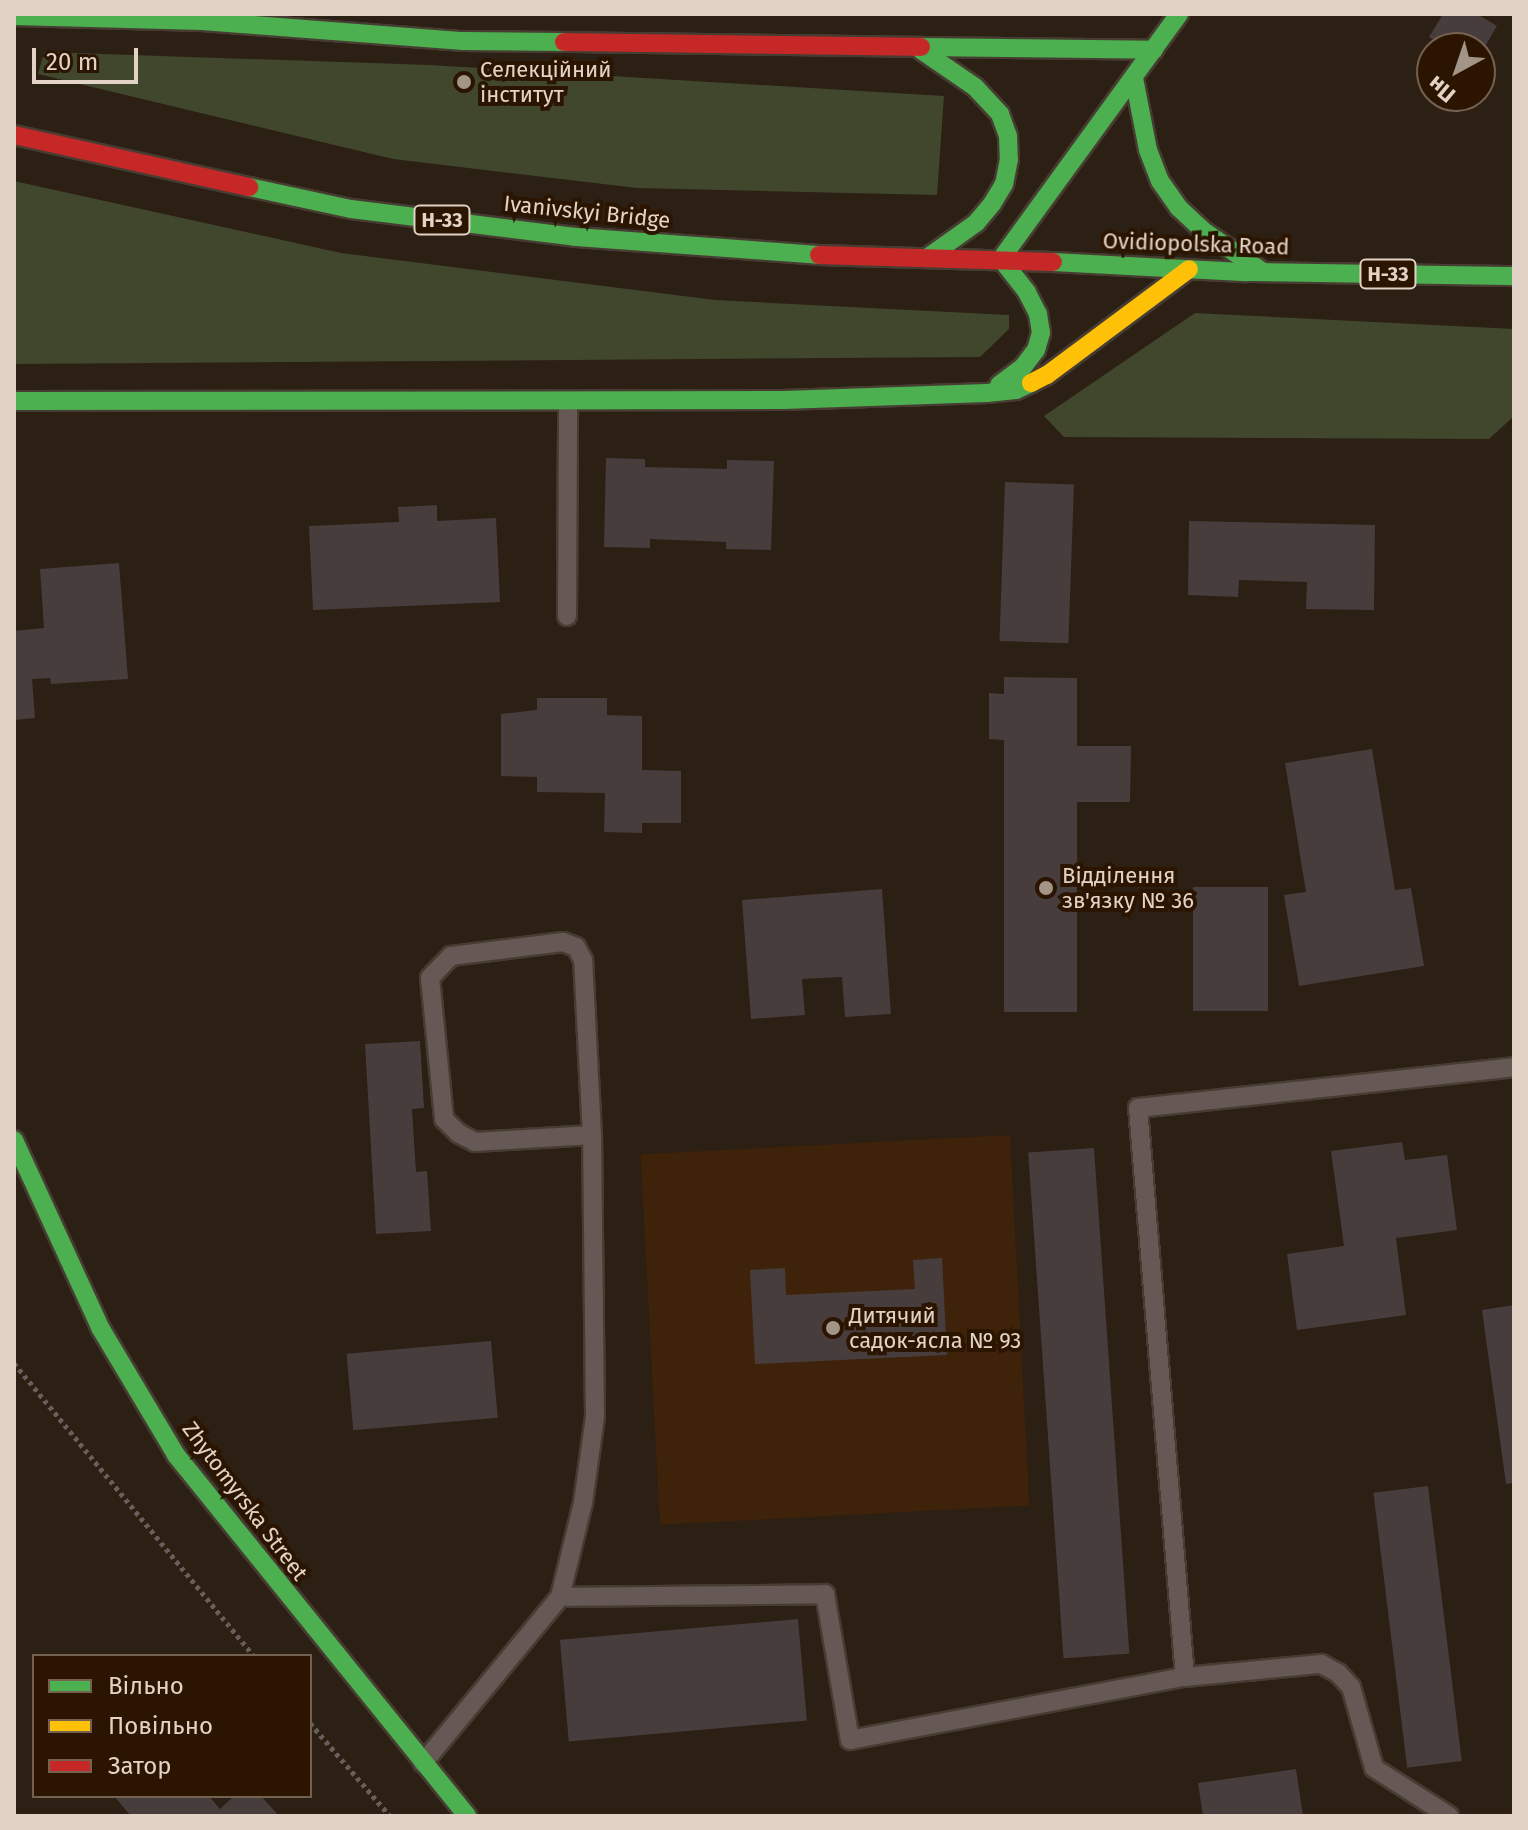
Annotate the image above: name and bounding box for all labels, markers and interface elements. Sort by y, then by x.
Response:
scale bar [36,32,142,82]
north arrow [1416,32,1496,112]
text: 20 m [46,48,98,76]
place label: Селекційний інститут [480,56,611,108]
text: Пн [1422,70,1461,108]
marker: Селекційний інститут [455,73,473,91]
street label: Ivanivskyi Bridge [502,190,672,234]
road number: Н-33 [412,204,472,236]
street label: Ovidiopolska Road [1102,228,1290,260]
road number: Н-33 [1358,258,1418,290]
place label: Відділення зв'язку № 36 [1062,862,1194,914]
marker: Відділення зв'язку № 36 [1037,879,1055,897]
place label: Дитячий садок-ясла № 93 [849,1302,1021,1354]
marker: Дитячий садок-ясла № 93 [824,1319,842,1337]
street label: Zhytomyrska Street [177,1416,313,1586]
legend [32,1654,312,1798]
text: Вільно [108,1672,184,1700]
text: Повільно [108,1712,213,1740]
text: Затор [108,1752,172,1780]

